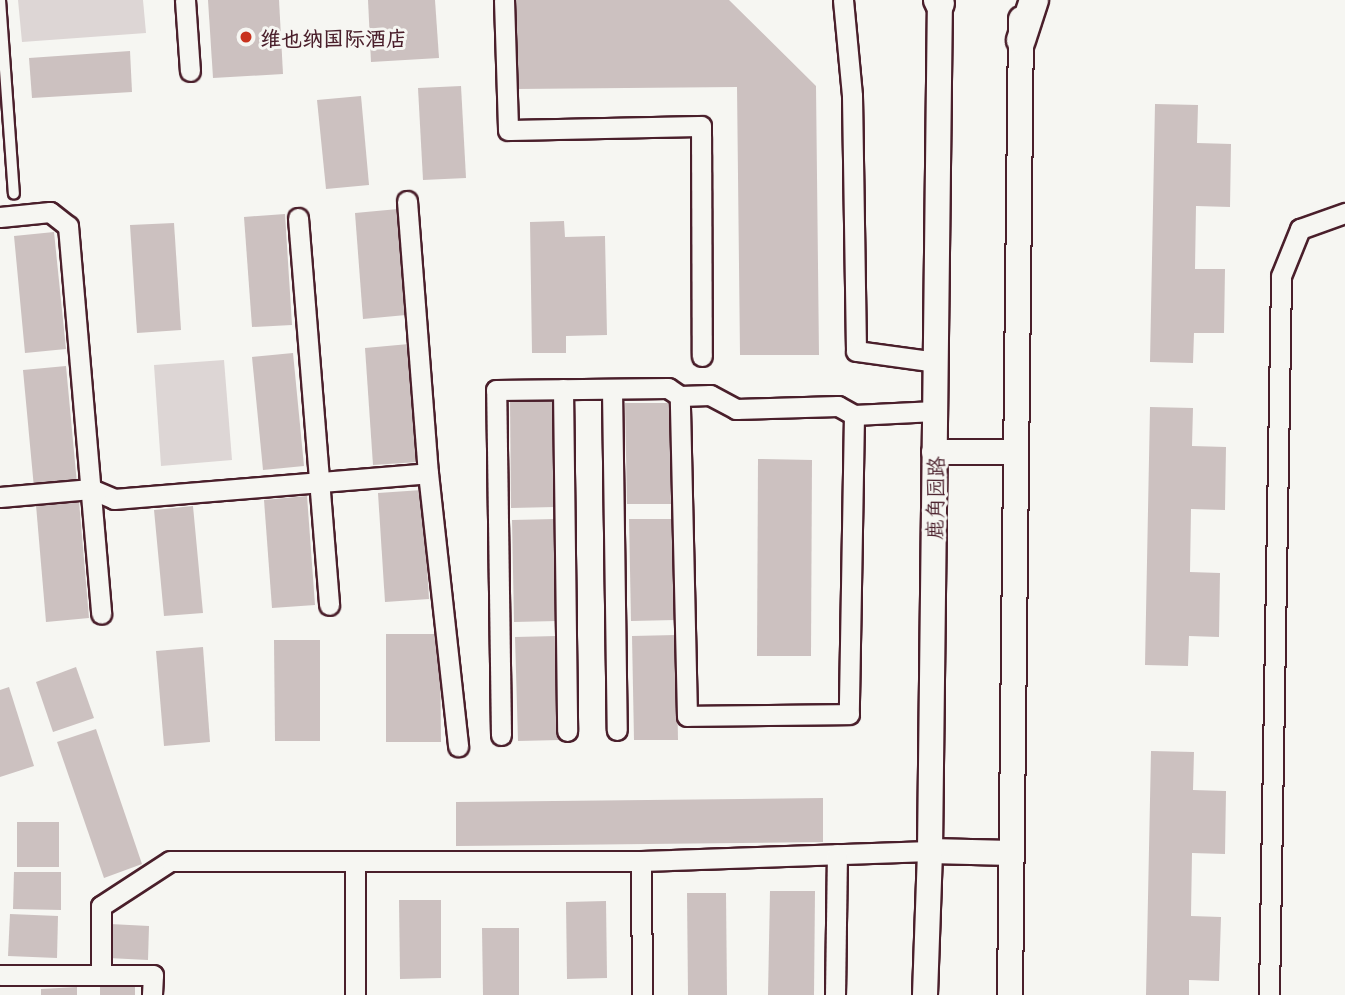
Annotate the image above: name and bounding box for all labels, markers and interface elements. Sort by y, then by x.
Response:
place label: 维也纳国际酒店 [260,24,407,50]
marker: 维也纳国际酒店 [238,29,254,45]
street label: 鹿角园路 [921,456,947,540]

